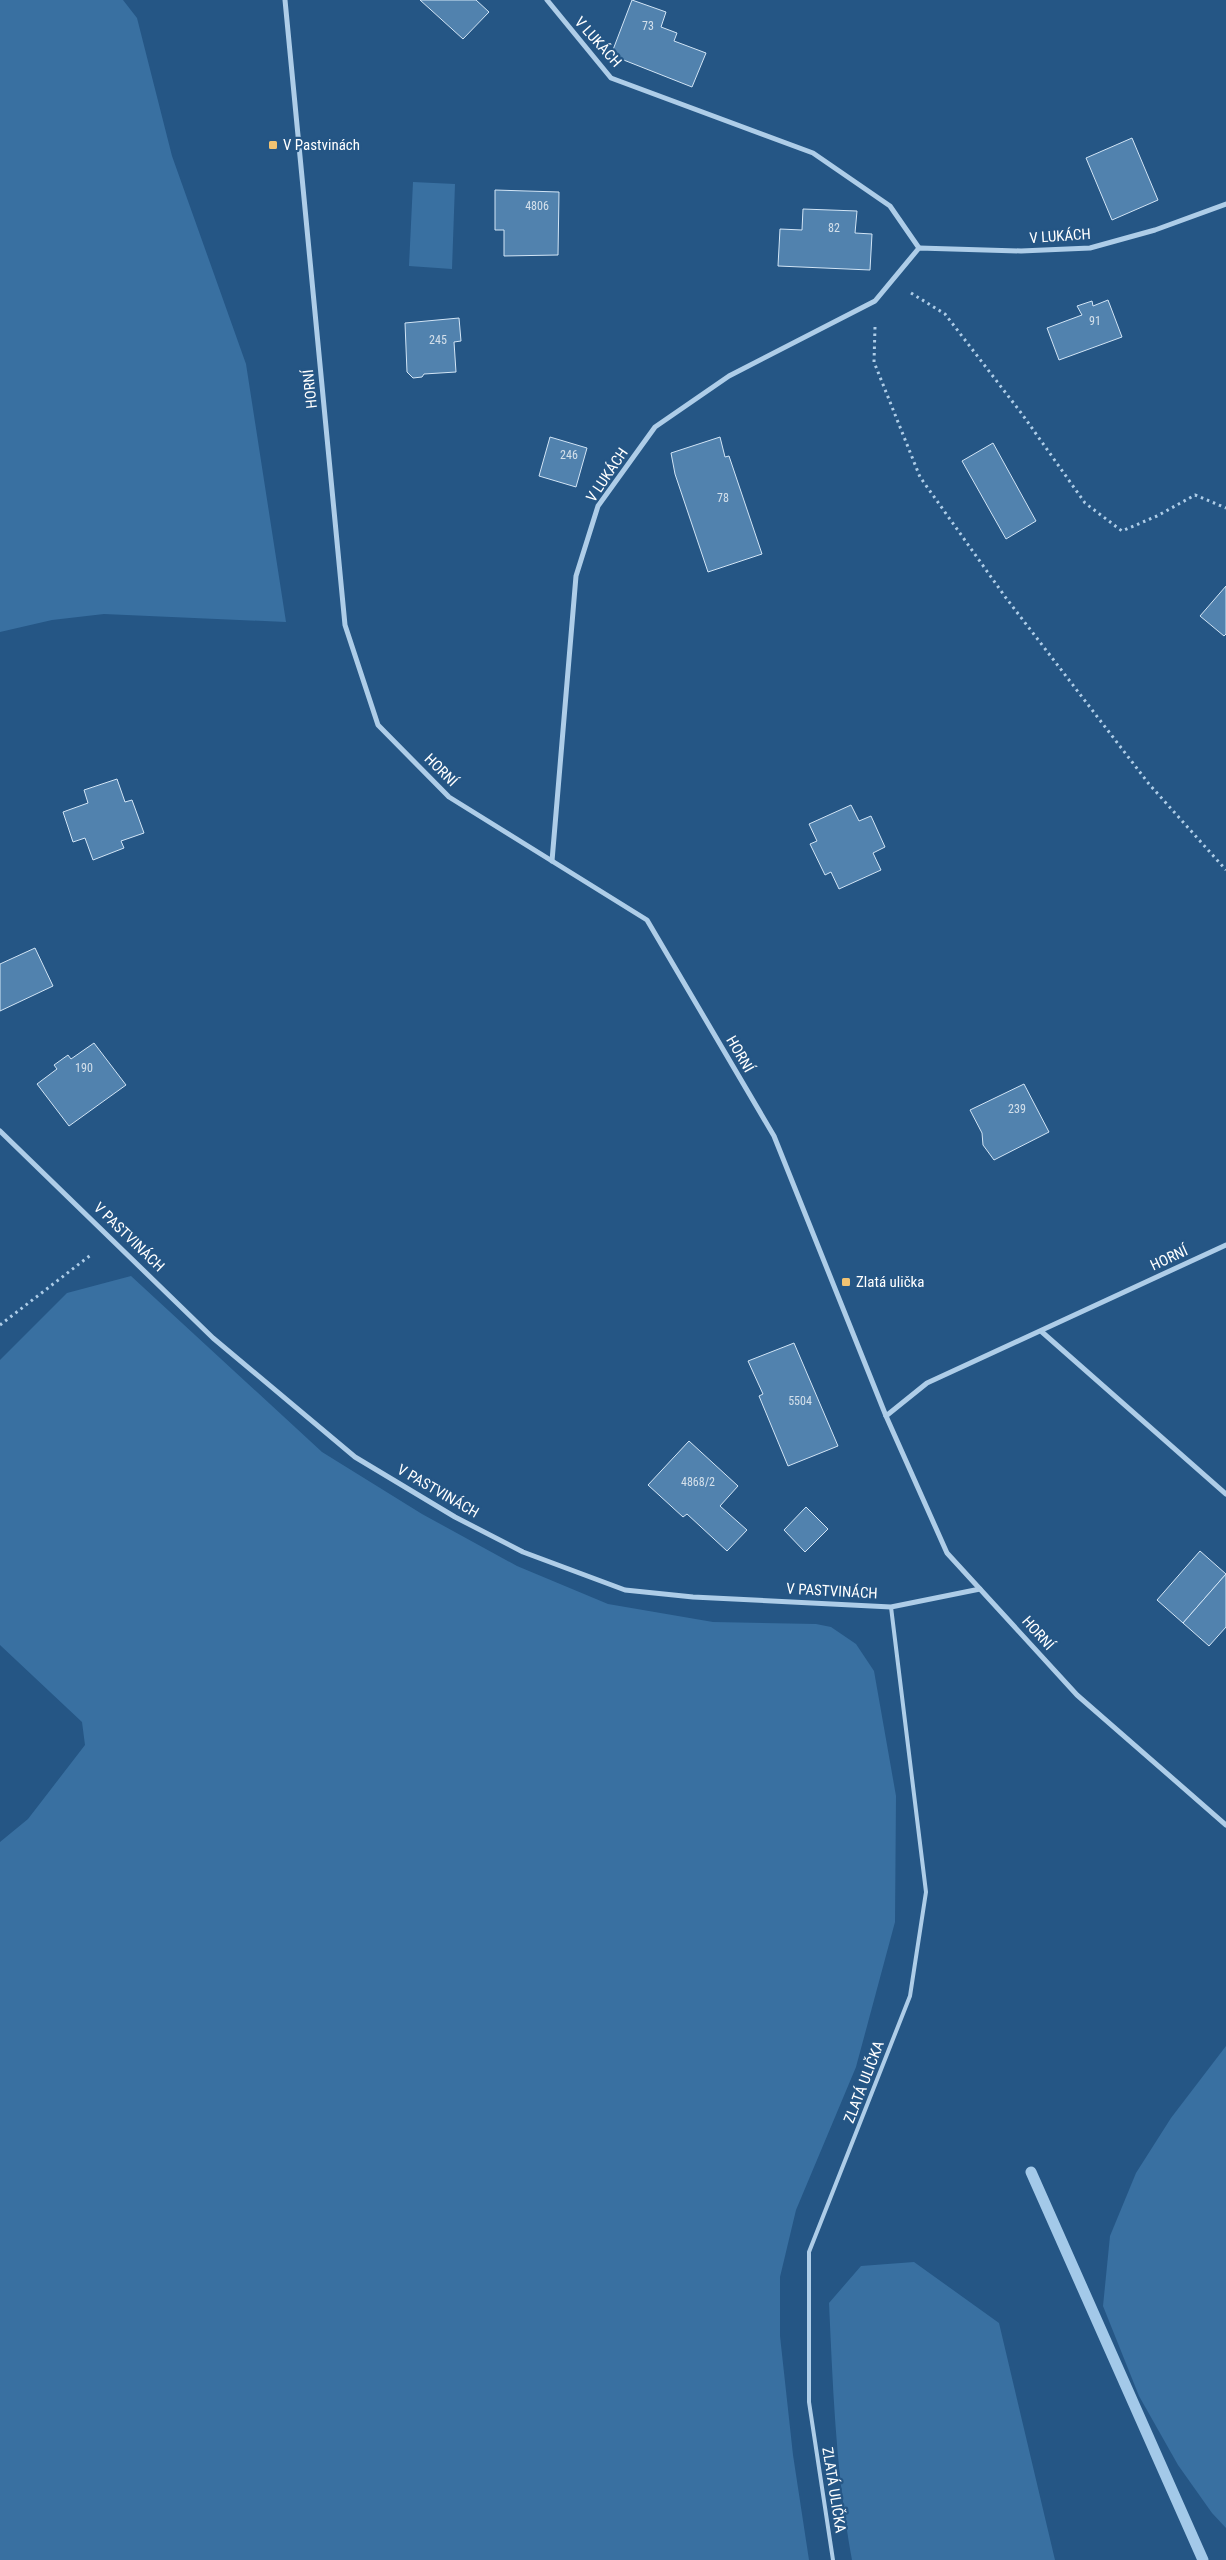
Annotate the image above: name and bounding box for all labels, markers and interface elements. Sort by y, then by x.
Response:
street label: V LUKÁCH [571,13,625,71]
house number: 73 [642,19,654,33]
place label: V Pastvinách [283,136,360,154]
marker: V Pastvinách [267,139,279,151]
house number: 4806 [525,199,549,213]
house number: 82 [828,221,840,235]
street label: V LUKÁCH [1029,225,1091,247]
house number: 91 [1089,314,1101,328]
house number: 245 [429,333,447,347]
street label: HORNÍ [299,367,321,409]
street label: V LUKÁCH [582,444,632,506]
house number: 246 [560,448,578,462]
house number: 78 [717,491,729,505]
street label: HORNÍ [421,750,462,791]
street label: HORNÍ [722,1032,758,1077]
house number: 190 [75,1061,93,1075]
house number: 239 [1008,1102,1026,1116]
street label: V PASTVINÁCH [90,1199,168,1275]
street label: HORNÍ [1147,1241,1192,1274]
place label: Zlatá ulička [856,1273,925,1291]
marker: Zlatá ulička [840,1276,852,1288]
house number: 5504 [788,1394,812,1408]
street label: V PASTVINÁCH [394,1460,482,1522]
house number: 4868/2 [681,1475,715,1489]
street label: V PASTVINÁCH [786,1580,878,1602]
street label: HORNÍ [1018,1612,1059,1655]
street label: ZLATÁ ULIČKA [840,2038,888,2126]
street label: ZLATÁ ULIČKA [818,2446,850,2535]

